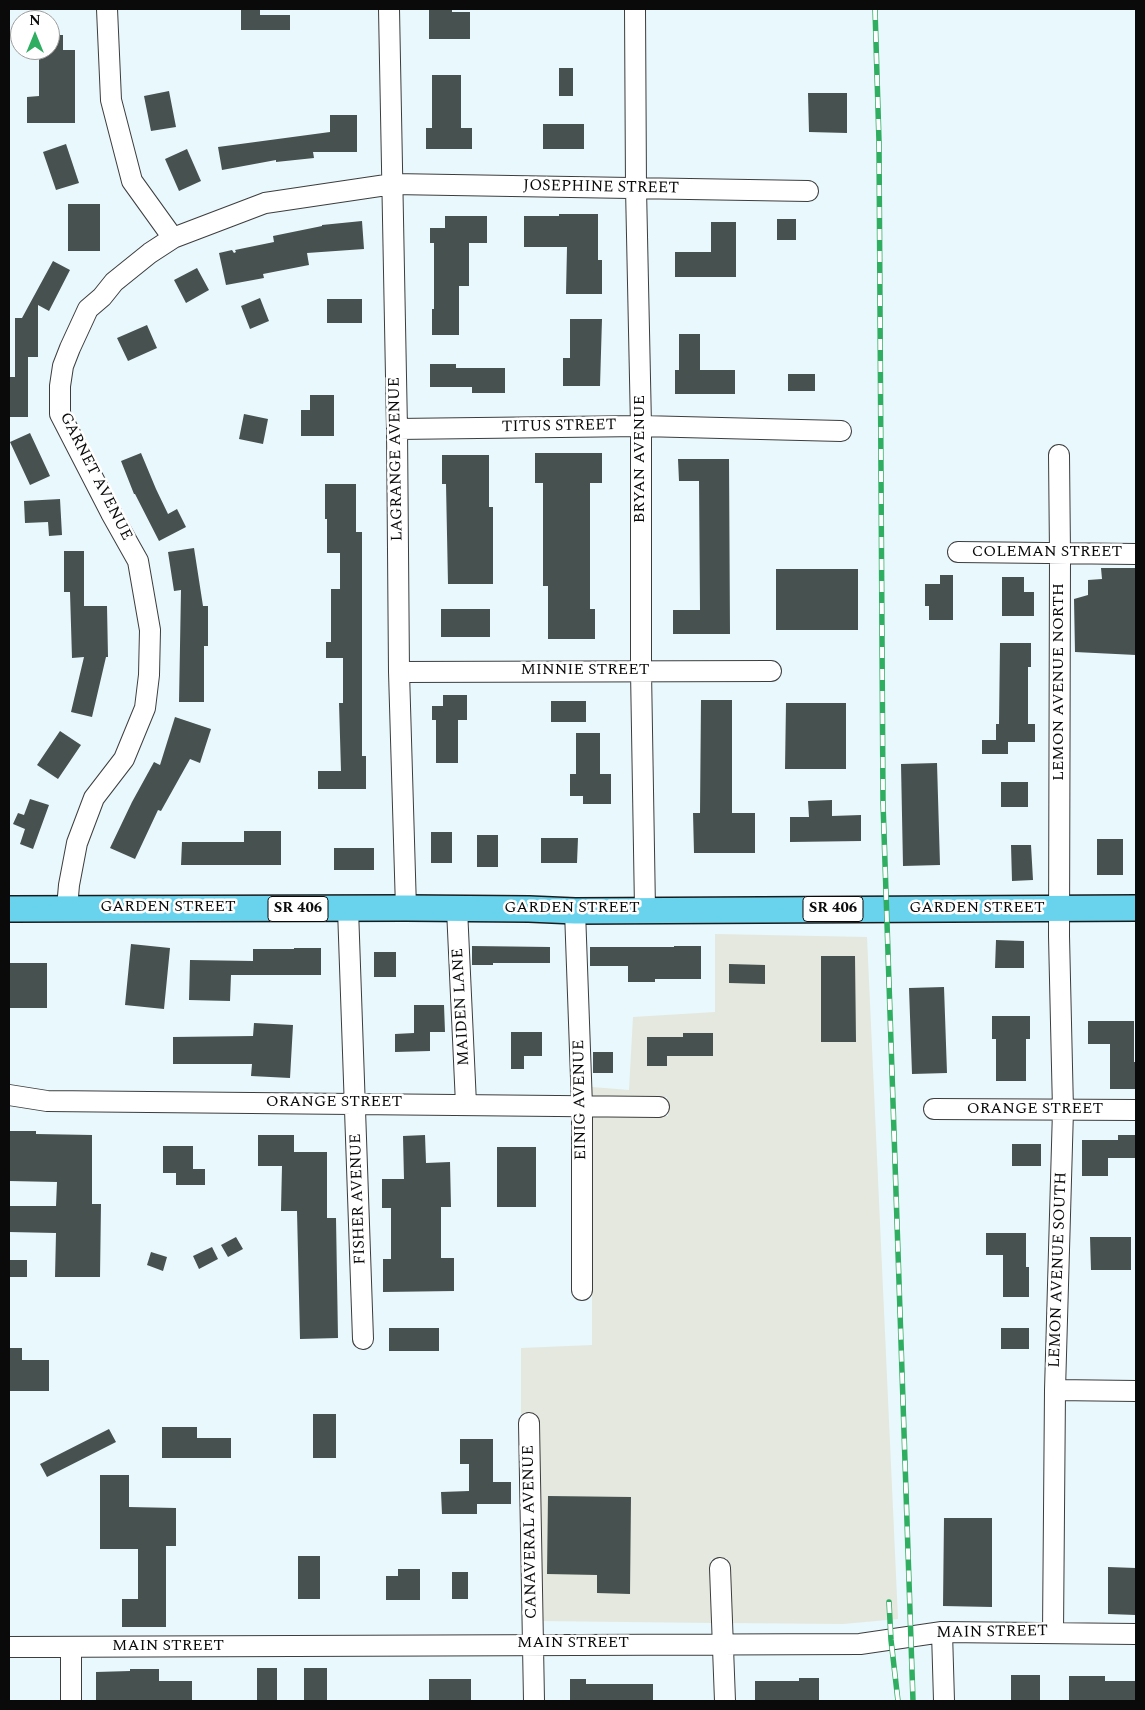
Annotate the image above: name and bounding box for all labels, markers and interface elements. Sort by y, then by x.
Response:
north arrow [10,10,60,60]
text: N [29,10,41,31]
street label: JOSEPHINE STREET [523,177,679,199]
street label: LAGRANGE AVENUE [386,377,408,541]
street label: BRYAN AVENUE [631,395,651,523]
street label: GARNET AVENUE [54,410,136,544]
street label: TITUS STREET [501,416,617,438]
street label: COLEMAN STREET [972,543,1122,563]
street label: LEMON AVENUE NORTH [1050,583,1070,781]
street label: MINNIE STREET [520,661,650,681]
road number: SR 406 [268,896,328,922]
road number: SR 406 [803,896,863,922]
street label: GARDEN STREET [100,898,236,918]
street label: GARDEN STREET [504,899,640,919]
street label: GARDEN STREET [909,899,1045,919]
street label: MAIDEN LANE [449,948,475,1066]
street label: EINIG AVENUE [570,1040,592,1160]
street label: ORANGE STREET [266,1093,402,1113]
street label: ORANGE STREET [967,1100,1103,1120]
street label: FISHER AVENUE [347,1133,371,1265]
street label: LEMON AVENUE SOUTH [1046,1172,1072,1368]
street label: CANAVERAL AVENUE [520,1445,542,1619]
street label: MAIN STREET [936,1622,1048,1644]
street label: MAIN STREET [517,1634,629,1654]
street label: MAIN STREET [112,1637,224,1657]

